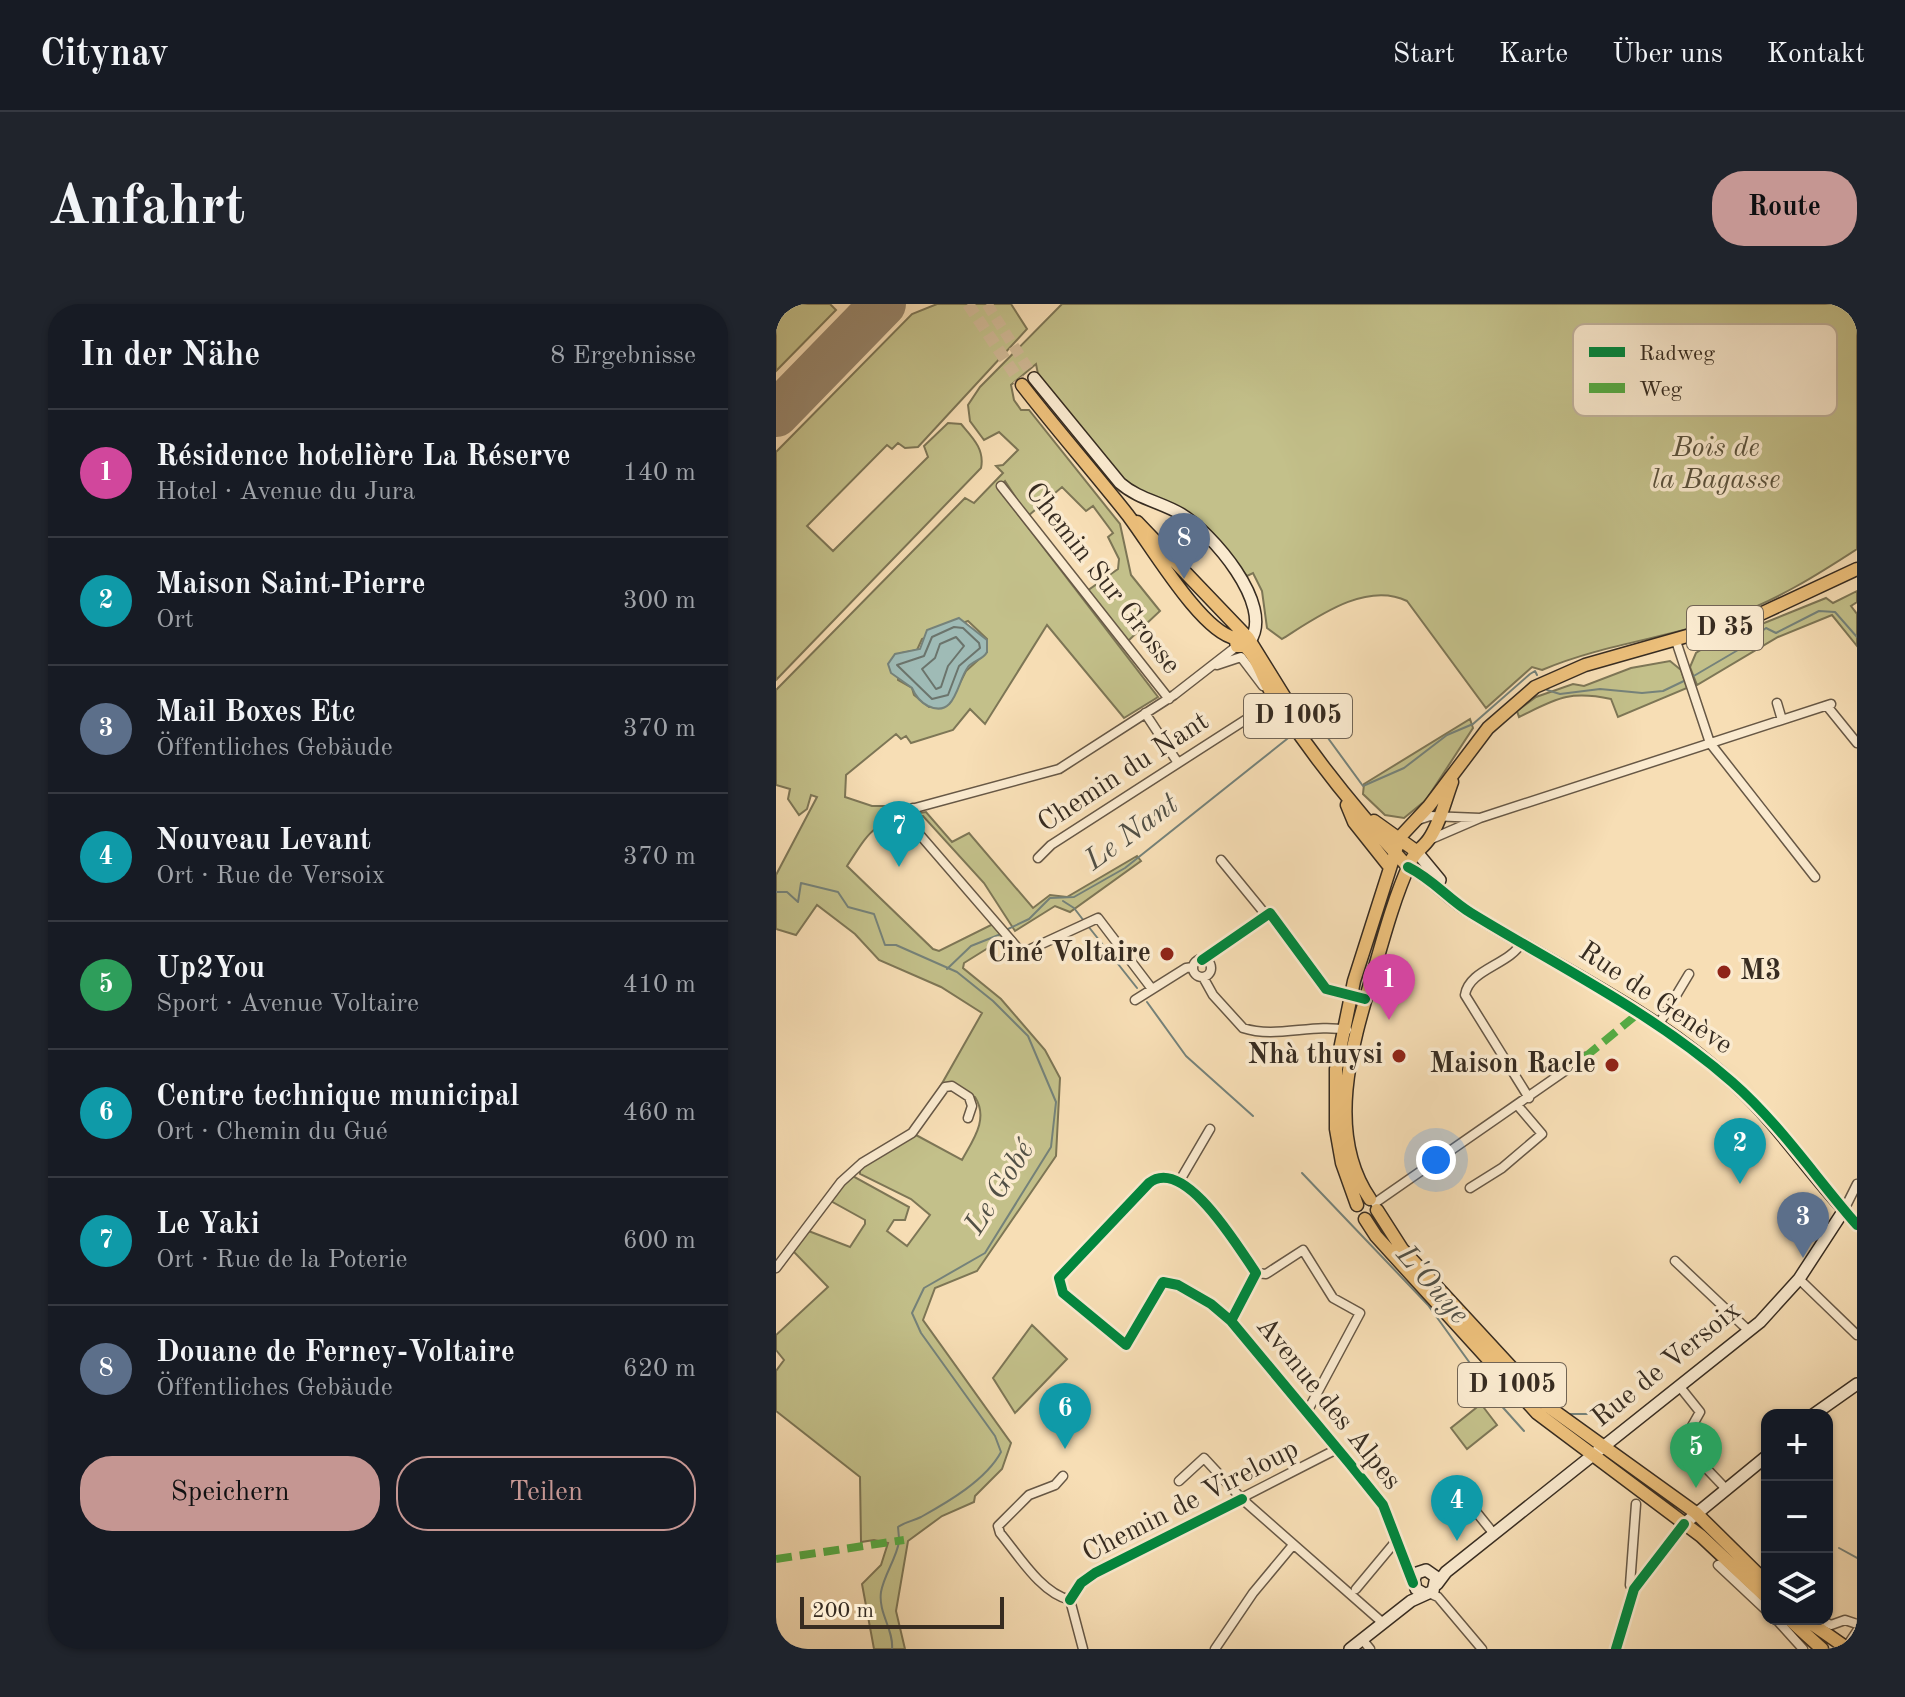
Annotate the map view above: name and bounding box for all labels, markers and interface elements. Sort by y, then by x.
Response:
text: Citynav [40,36,169,74]
text: Start [1393,41,1455,69]
text: Karte [1499,41,1568,69]
text: Über uns [1612,41,1723,69]
text: Kontakt [1767,41,1865,69]
button: Route [1712,171,1857,246]
text: Anfahrt [48,180,245,236]
legend [1573,324,1837,416]
text: In der Nähe [80,339,260,373]
text: 8 Ergebnisse [550,343,696,369]
text: Radweg [1639,343,1715,365]
text: Weg [1639,379,1683,401]
park label: Bois de la Bagasse [1652,435,1780,495]
text: Résidence hotelière La Réserve [156,442,571,472]
text: 1 [98,460,114,486]
text: 140 m [623,460,696,486]
street label: Chemin Sur Grosse [1019,478,1185,680]
text: Hotel · Avenue du Jura [156,479,415,505]
pin: 8 [1158,513,1210,579]
text: Maison Saint-Pierre [156,570,426,600]
text: 2 [98,588,114,614]
text: 300 m [623,588,696,614]
road number: D 35 [1687,606,1763,650]
text: Ort [156,607,194,633]
road number: D 1005 [1244,694,1352,738]
text: Mail Boxes Etc [156,698,356,728]
street label: Chemin du Nant [1034,708,1214,838]
text: 3 [98,716,114,742]
text: 370 m [623,716,696,742]
text: Öffentliches Gebäude [156,735,393,761]
water label: Le Nant [1079,789,1185,877]
pin: 7 [873,801,925,867]
text: Nouveau Levant [156,826,371,856]
text: 4 [98,844,114,870]
text: 370 m [623,844,696,870]
text: Ort · Rue de Versoix [156,863,385,889]
street label: Rue de Genève [1573,937,1737,1061]
place label: Ciné Voltaire [988,940,1151,968]
marker: Ciné Voltaire [1158,945,1176,963]
text: Up2You [156,954,265,984]
pin: 1 [1363,954,1415,1020]
place label: M3 [1740,958,1781,986]
marker: M3 [1715,963,1733,981]
text: 5 [98,972,114,998]
text: 410 m [623,972,696,998]
text: Sport · Avenue Voltaire [156,991,419,1017]
place label: Nhà thuysi [1248,1042,1383,1070]
marker: Nhà thuysi [1390,1047,1408,1065]
place label: Maison Racle [1429,1051,1596,1079]
marker: Maison Racle [1603,1056,1621,1074]
text: Centre technique municipal [156,1082,519,1112]
text: 6 [98,1100,114,1126]
text: 460 m [623,1100,696,1126]
pin: 2 [1714,1118,1766,1184]
text: Ort · Chemin du Gué [156,1119,388,1145]
water label: Le Gobé [959,1134,1042,1241]
your location [1416,1140,1456,1180]
pin: 3 [1777,1192,1829,1258]
text: Le Yaki [156,1210,260,1240]
text: 7 [98,1228,114,1254]
text: 600 m [623,1228,696,1254]
water label: L'Ouye [1389,1239,1474,1330]
text: Ort · Rue de la Poterie [156,1247,407,1273]
street label: Rue de Versoix [1587,1297,1747,1433]
street label: Avenue des Alpes [1250,1313,1406,1495]
text: Douane de Ferney-Voltaire [156,1338,515,1368]
text: 8 [98,1356,114,1382]
text: 620 m [623,1356,696,1382]
road number: D 1005 [1458,1363,1566,1407]
text: Öffentliches Gebäude [156,1375,393,1401]
pin: 6 [1039,1383,1091,1449]
map controls [1761,1409,1833,1625]
button: + [1761,1409,1833,1481]
pin: 5 [1670,1422,1722,1488]
street label: Chemin de Vireloup [1079,1435,1303,1569]
button: Speichern [80,1456,380,1531]
button: Teilen [396,1456,696,1531]
pin: 4 [1431,1475,1483,1541]
button: − [1761,1481,1833,1553]
button: layers [1761,1553,1833,1625]
scale bar [800,1593,1004,1629]
text: 200 m [812,1600,874,1622]

